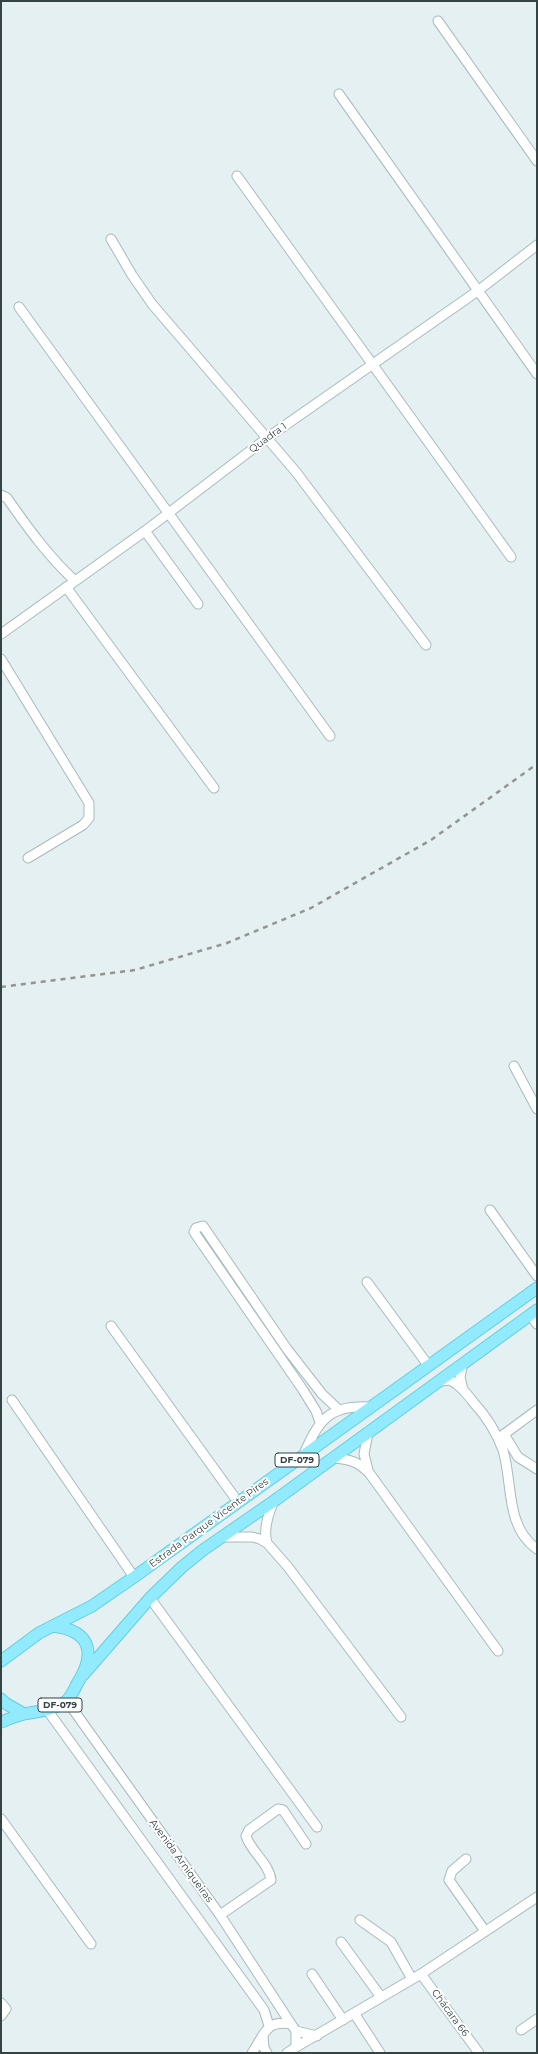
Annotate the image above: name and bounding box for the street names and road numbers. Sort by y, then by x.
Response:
street label: Quadra 1 [247,420,289,456]
road number: DF-079 [275,1453,319,1467]
street label: Estrada Parque Vicente Pires [147,1476,271,1570]
road number: DF-079 [38,1698,82,1712]
street label: Avenida Arniqueiras [147,1817,215,1905]
street label: Chácara 66 [429,1987,471,2039]

